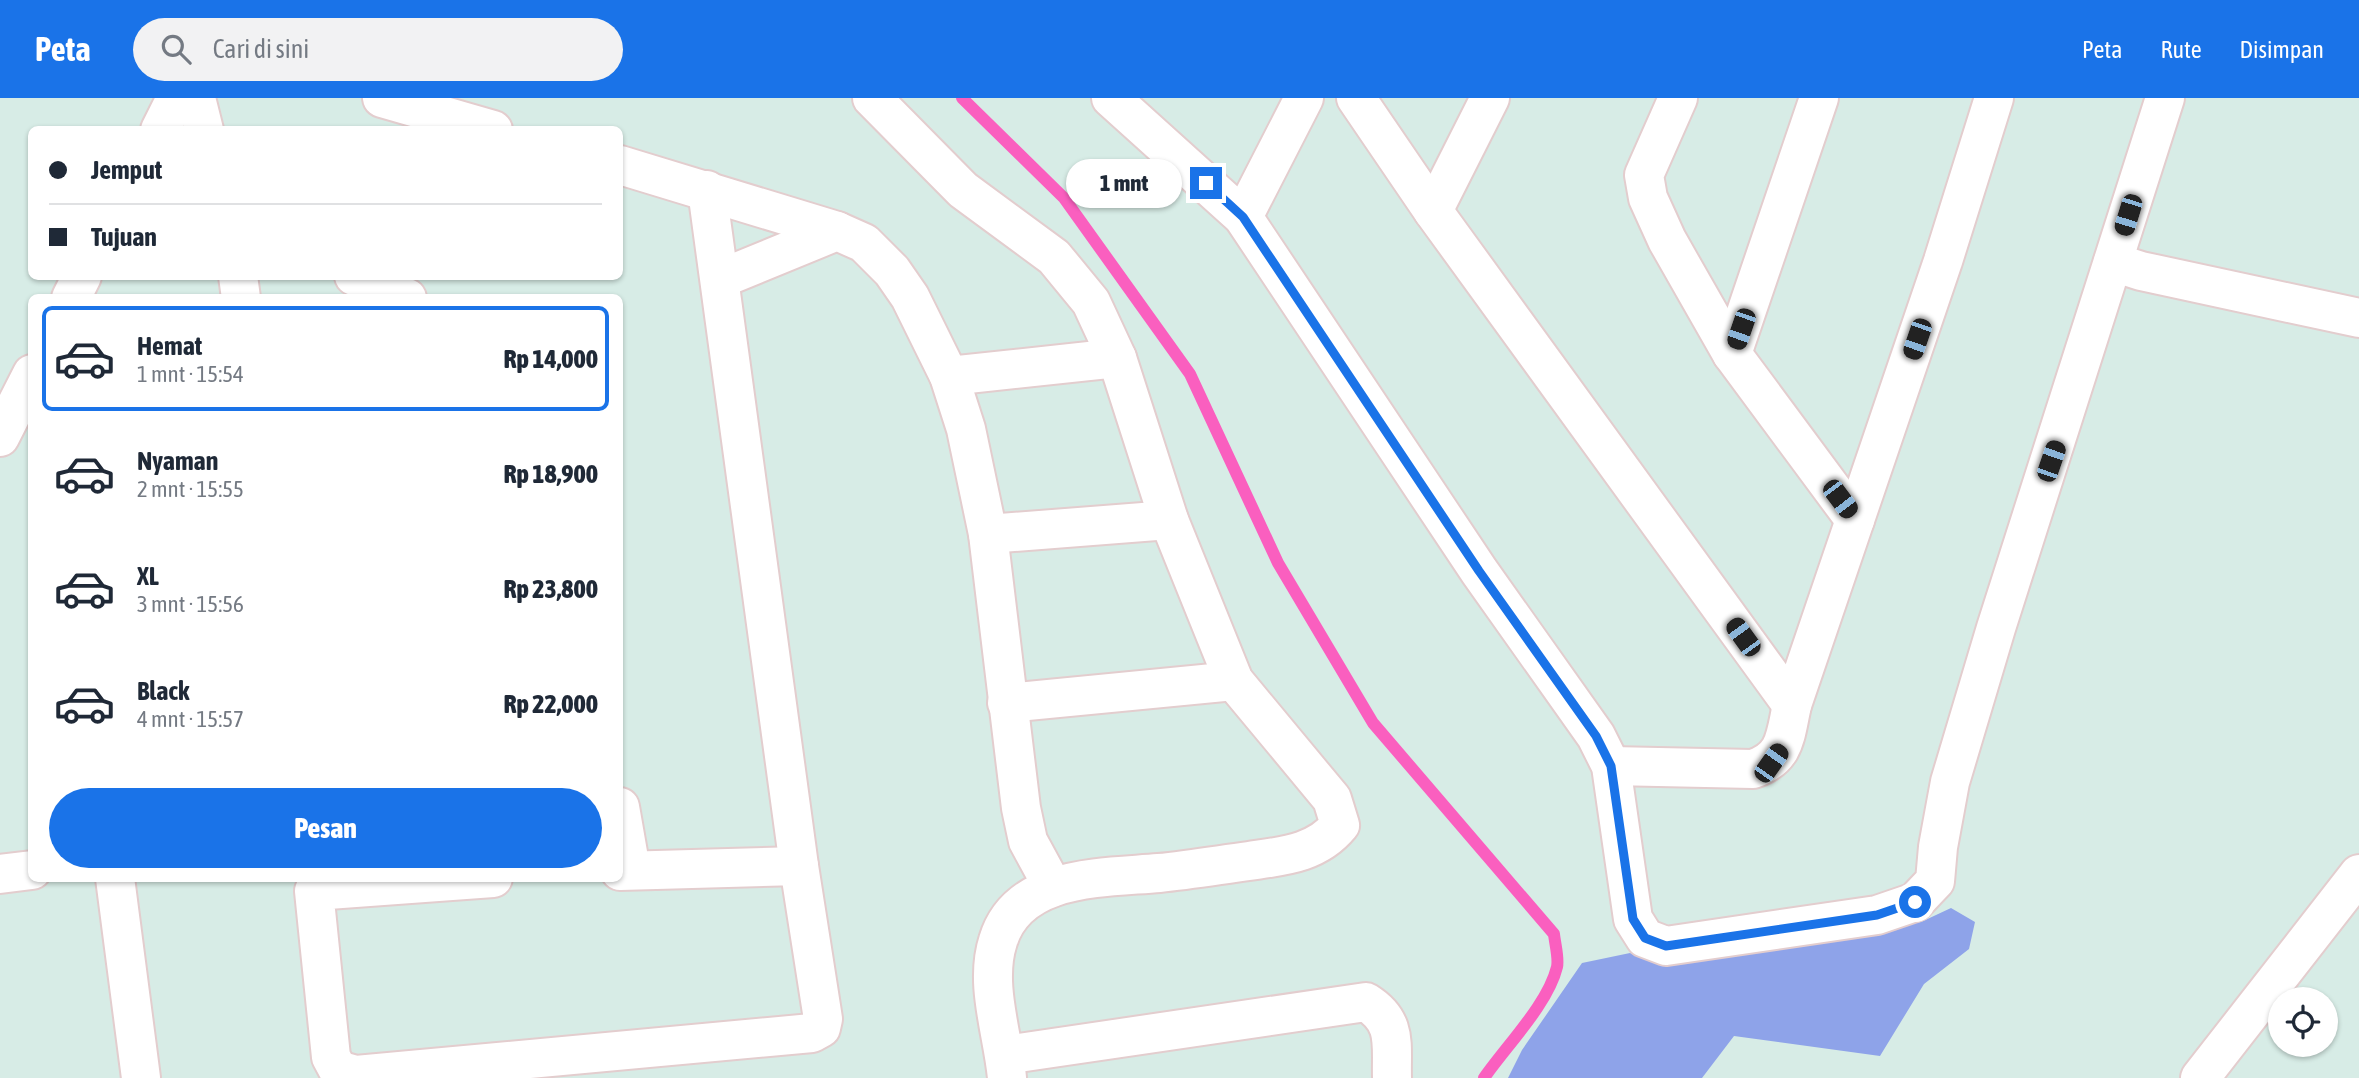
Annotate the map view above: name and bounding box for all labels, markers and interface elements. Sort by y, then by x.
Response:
search box [133,18,623,81]
text: Peta [35,30,91,68]
icon: search [157,30,195,68]
text: Cari di sini [213,34,309,64]
text: Peta [2082,36,2122,63]
text: Rute [2160,36,2202,63]
text: Disimpan [2240,36,2324,63]
text: Jemput [91,155,162,185]
callout: 1 mnt [1066,158,1182,208]
route end [1190,167,1222,199]
text: 1 mnt [1100,170,1148,196]
car [2112,192,2145,238]
text: Tujuan [91,222,157,252]
car [1725,306,1758,352]
car [1901,316,1934,362]
icon: car [53,327,116,390]
text: Hemat [137,331,202,361]
text: Rp 14,000 [503,344,598,374]
text: 1 mnt · 15:54 [137,361,244,387]
car [2035,438,2068,484]
icon: car [53,442,116,505]
text: Nyaman [137,446,218,476]
text: Rp 18,900 [503,459,598,489]
text: 2 mnt · 15:55 [137,476,244,502]
car [1819,476,1862,522]
icon: car [53,557,116,620]
text: XL [137,561,159,591]
text: Rp 23,800 [503,574,598,604]
text: 3 mnt · 15:56 [137,591,244,617]
car [1723,614,1764,660]
icon: car [53,672,116,735]
text: Black [137,676,189,706]
text: Rp 22,000 [503,689,598,719]
text: 4 mnt · 15:57 [137,706,244,732]
car [1751,740,1792,786]
button: Pesan [49,788,602,868]
route start [1899,886,1931,918]
map controls [2268,987,2338,1057]
button: locate [2268,987,2338,1057]

